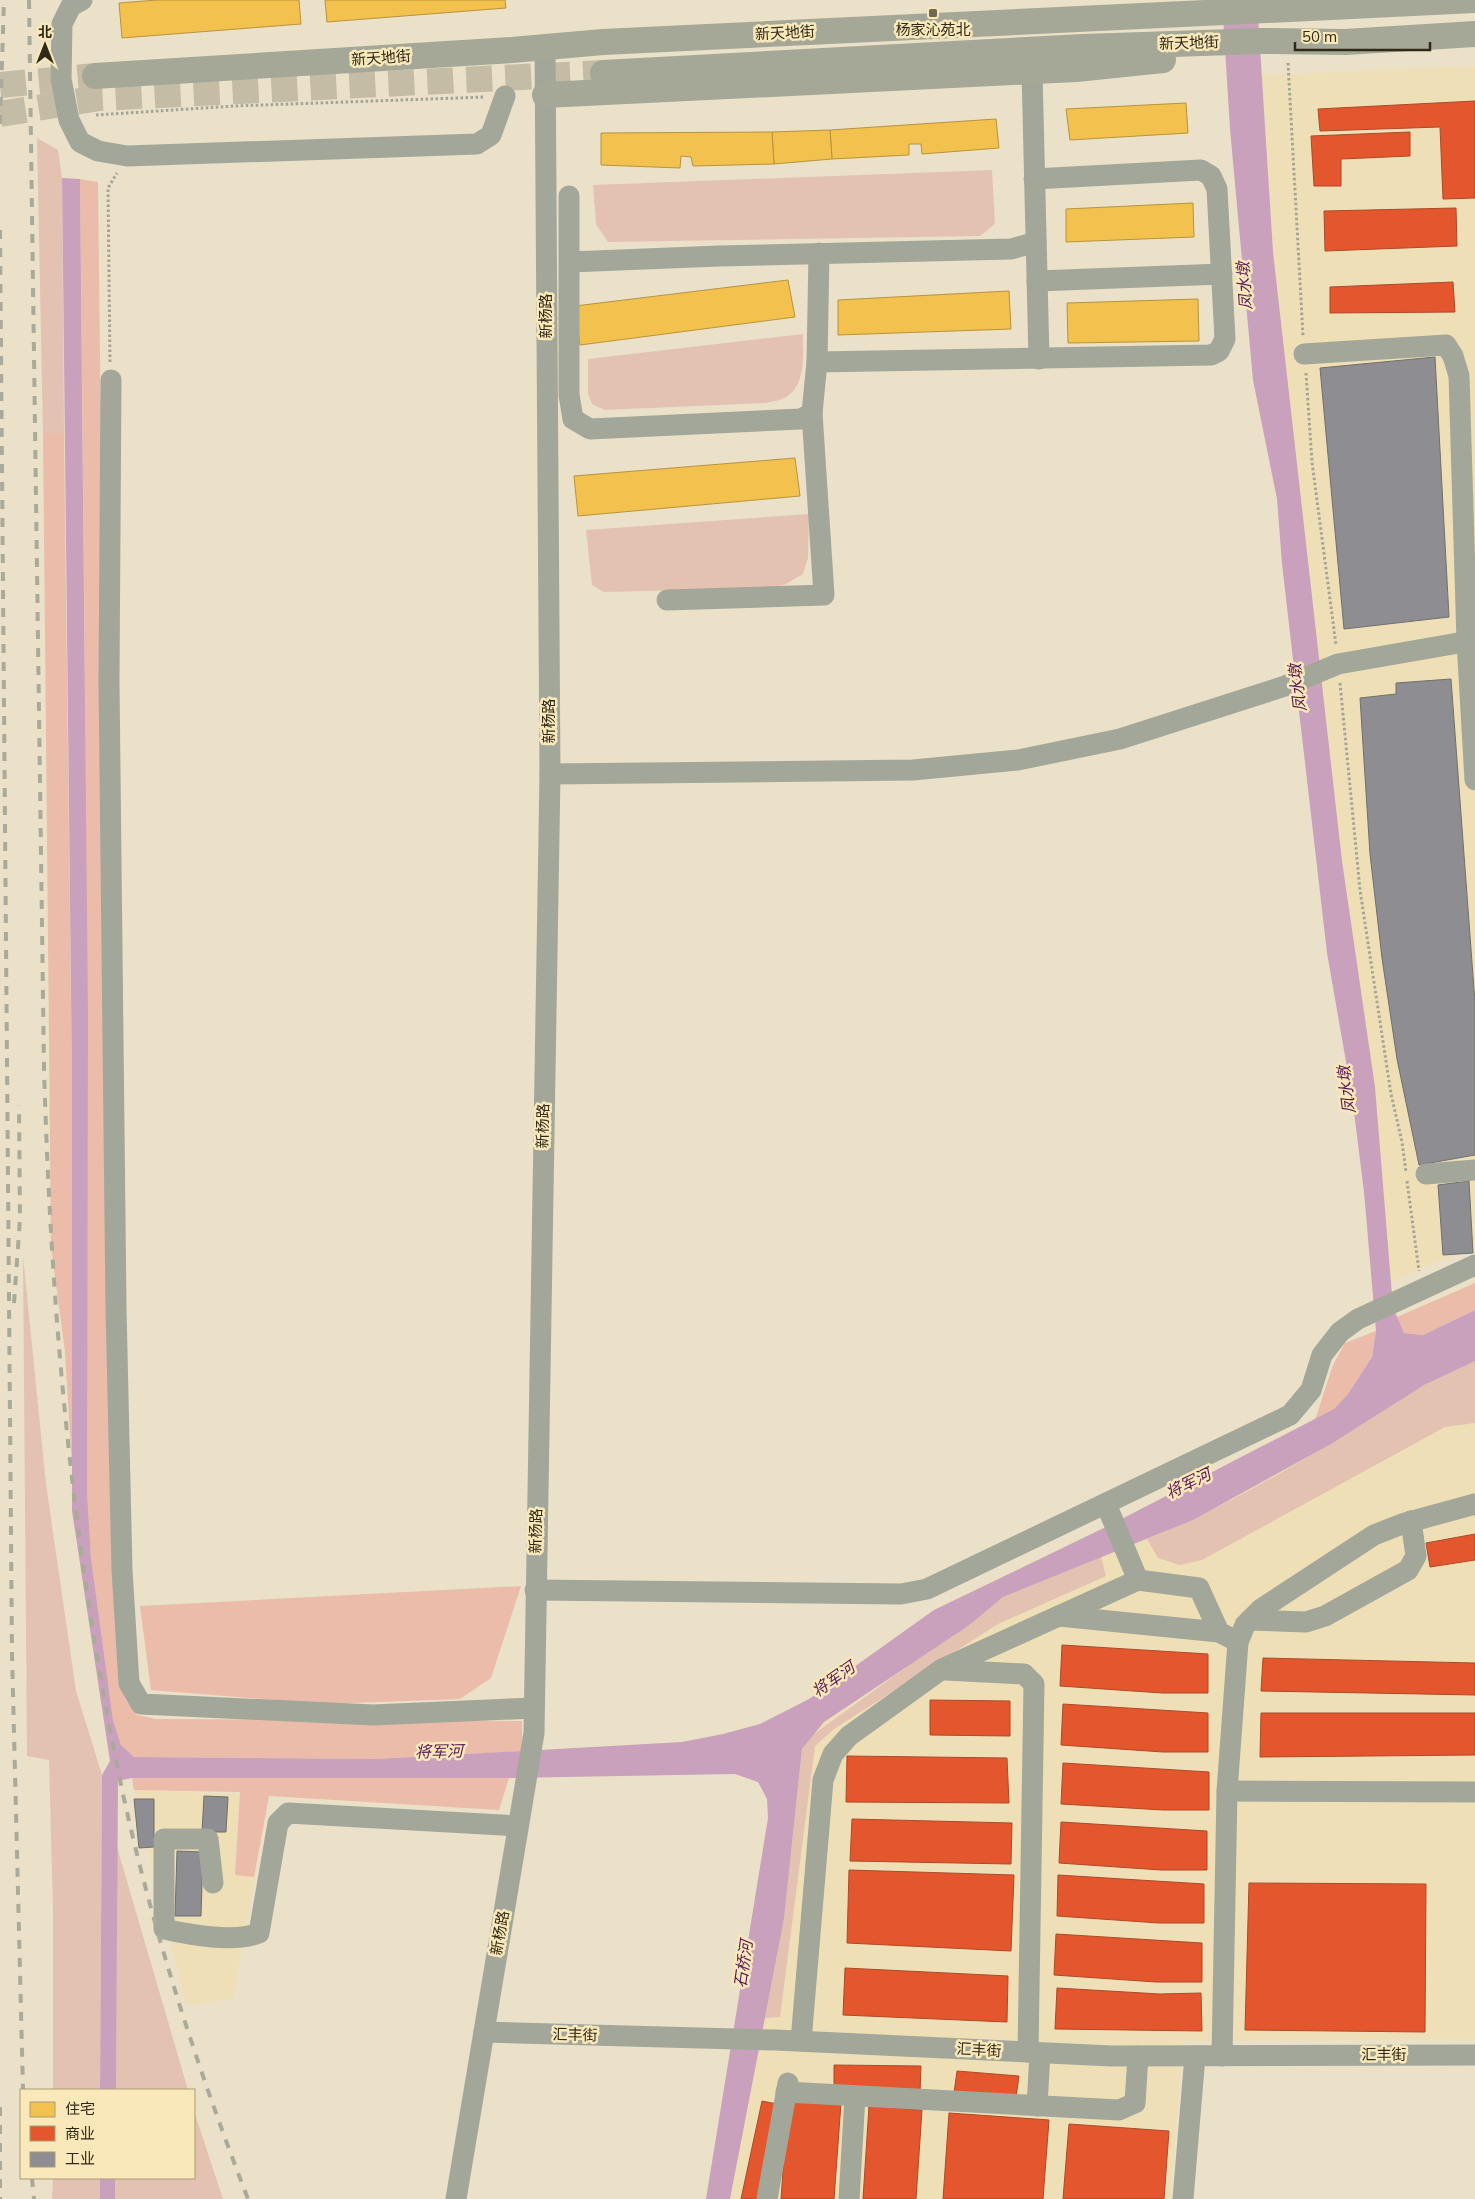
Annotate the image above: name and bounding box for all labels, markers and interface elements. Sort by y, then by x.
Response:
marker: 杨家沁苑北 [927,7,939,19]
north arrow [20,20,70,70]
place label: 杨家沁苑北 [895,20,971,39]
scale bar [1295,20,1430,52]
street label: 新天地街 [755,21,815,44]
text: 北 [38,23,52,41]
text: 50 m [1302,27,1337,46]
street label: 新天地街 [1159,32,1219,53]
street label: 新天地街 [350,46,412,69]
water label: 凤水墩 [1232,259,1256,311]
street label: 新杨路 [536,293,555,339]
water label: 凤水墩 [1284,661,1310,713]
street label: 新杨路 [539,698,558,744]
water label: 凤水墩 [1333,1063,1359,1115]
street label: 新杨路 [533,1103,552,1149]
water label: 将军河 [1162,1462,1217,1503]
street label: 新杨路 [526,1508,545,1554]
water label: 将军河 [808,1655,861,1701]
water label: 将军河 [415,1741,466,1761]
street label: 新杨路 [486,1909,513,1957]
water label: 石桥河 [730,1936,757,1989]
street label: 汇丰街 [552,2025,598,2044]
street label: 汇丰街 [956,2039,1002,2060]
street label: 汇丰街 [1361,2045,1407,2064]
legend [20,2089,195,2179]
text: 住宅 [65,2099,95,2118]
text: 商业 [65,2124,95,2143]
text: 工业 [65,2149,95,2168]

